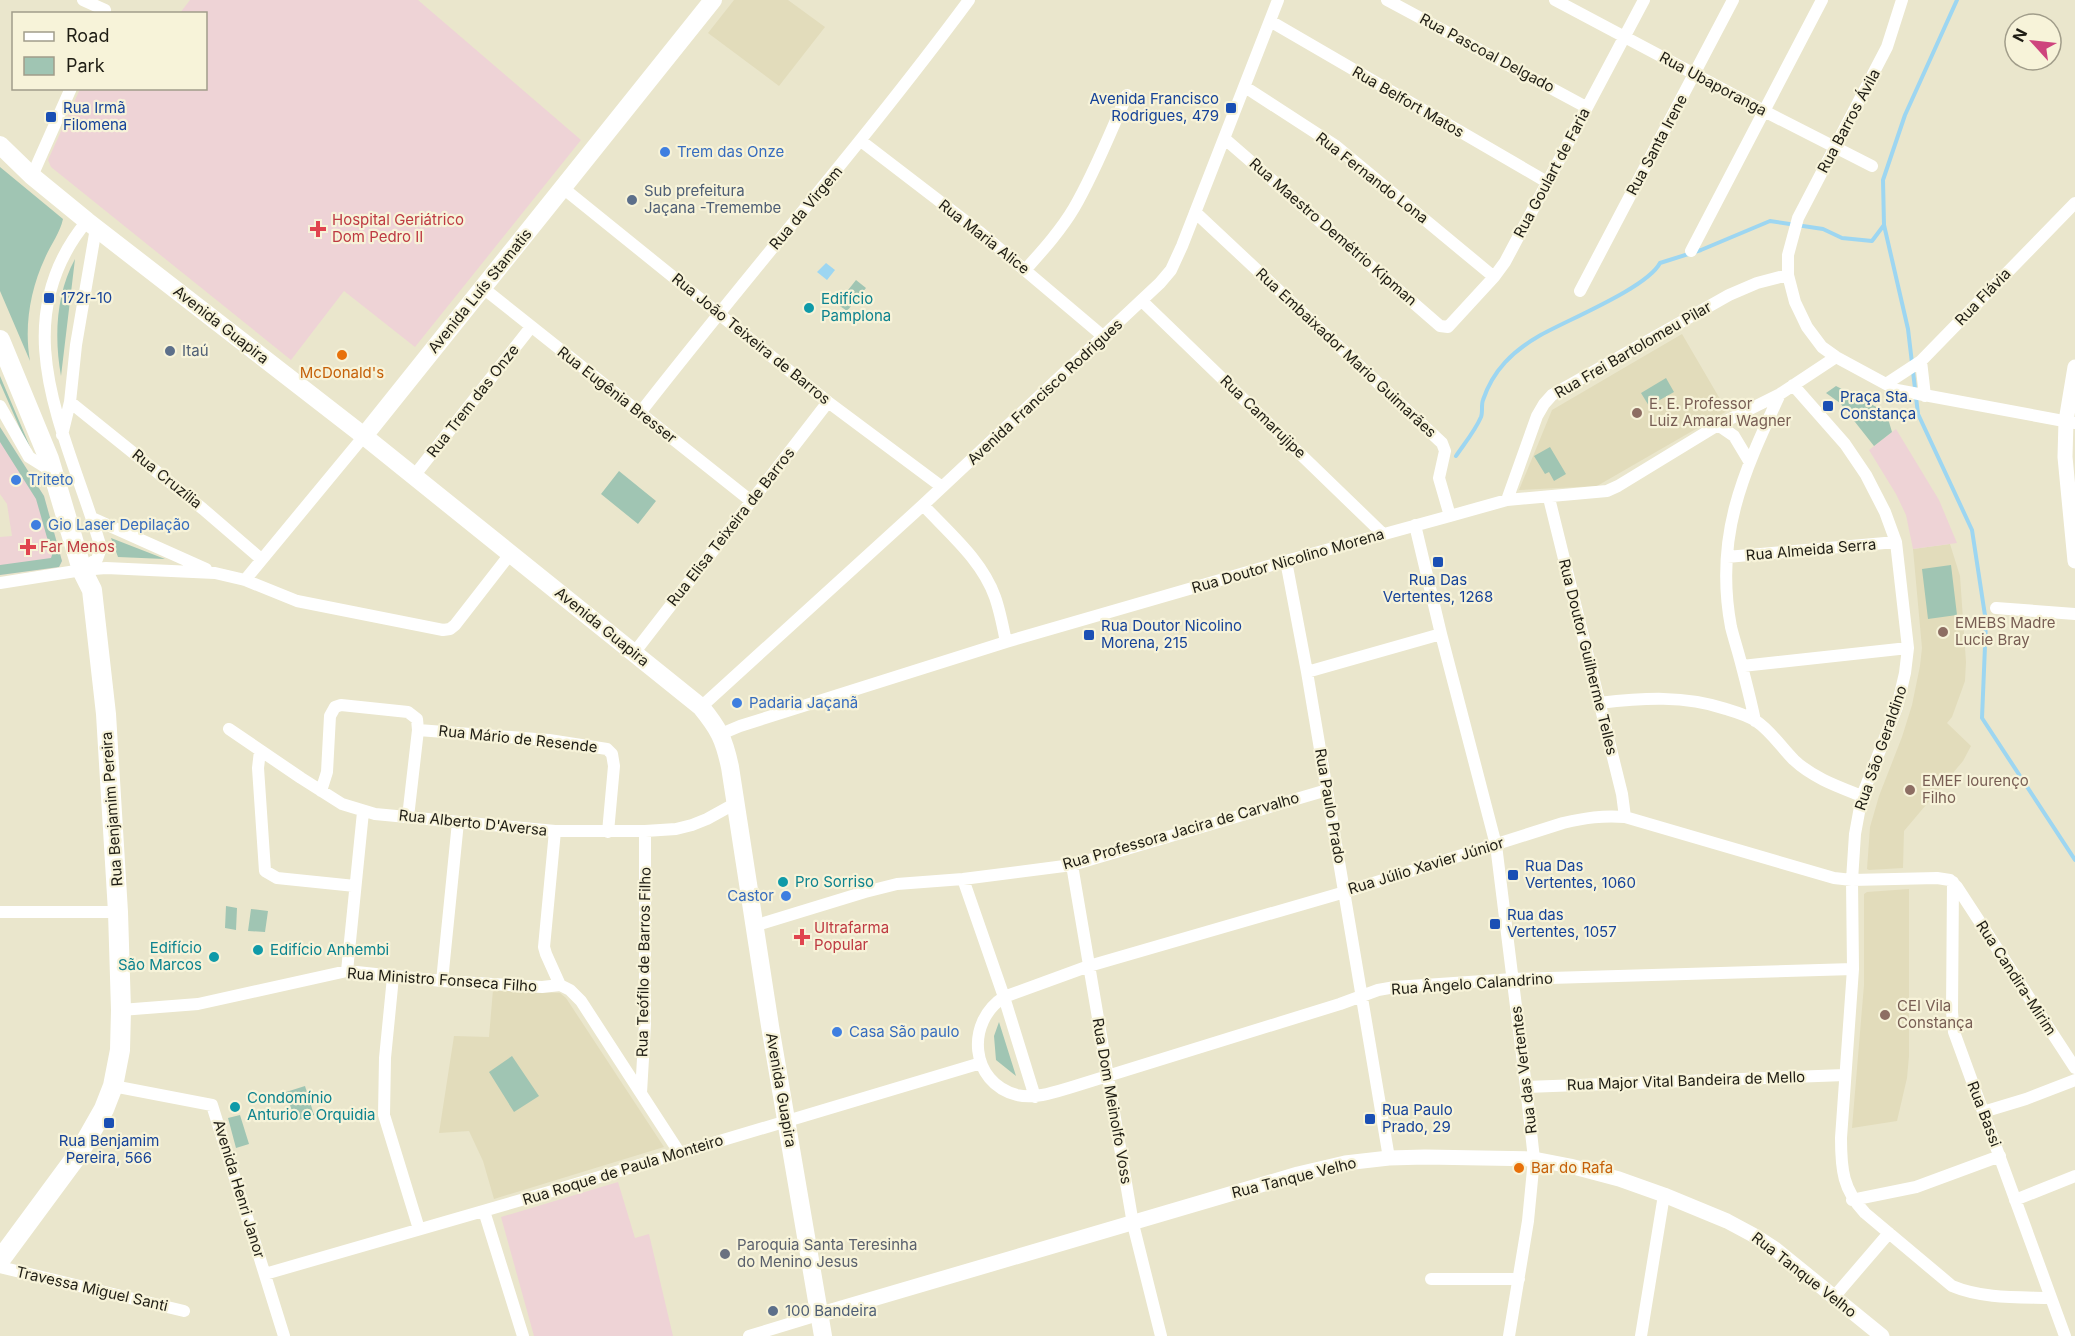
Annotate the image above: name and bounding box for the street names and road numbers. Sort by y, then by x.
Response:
street label: Rua Pascoal Delgado [1417,9,1558,96]
street label: Rua Ubaporanga [1656,47,1770,120]
street label: Rua Belfort Matos [1349,62,1468,141]
street label: Rua Barros Ávila [1813,65,1884,176]
street label: Rua Santa Irene [1622,91,1691,198]
street label: Rua Goulart de Faria [1509,105,1594,241]
street label: Rua Fernando Lona [1312,128,1432,227]
street label: Rua Maestro Demétrio Kipman [1246,154,1421,310]
street label: Rua da Virgem [765,162,846,253]
street label: Rua Maria Alice [935,195,1034,278]
street label: Avenida Luís Stamatis [424,225,536,357]
street label: Rua Embaixador Mario Guimarães [1252,264,1441,441]
street label: Rua Flávia [1951,264,2015,329]
street label: Rua João Teixeira de Barros [668,269,834,408]
street label: Avenida Guapira [170,281,273,368]
street label: Rua Frei Bartolomeu Pilar [1551,297,1715,402]
street label: Avenida Francisco Rodrigues [963,315,1126,469]
street label: Rua Trem das Onze [423,340,523,461]
street label: Rua Eugênia Bresser [554,342,681,447]
street label: Rua Camarujipe [1217,371,1310,462]
street label: Rua Elisa Teixeira de Barros [663,444,798,610]
street label: Rua Cruzília [129,445,206,513]
street label: Rua Doutor Nicolino Morena [1189,524,1386,597]
street label: Rua Almeida Serra [1745,534,1877,565]
street label: Rua Doutor Guilherme Telles [1555,557,1622,757]
street label: Avenida Guapira [551,583,653,670]
street label: Rua São Geraldino [1850,683,1911,813]
street label: Rua Mário de Resende [438,721,598,756]
street label: Rua Benjamim Pereira [97,731,126,887]
street label: Rua Paulo Prado [1311,747,1350,865]
street label: Rua Professora Jacira de Carvalho [1060,788,1301,873]
street label: Rua Alberto D'Aversa [398,805,548,840]
street label: Rua Júlio Xavier Júnior [1346,833,1506,898]
street label: Rua Teófilo de Barros Filho [632,867,655,1057]
street label: Rua Candira-Mirim [1972,917,2061,1039]
street label: Rua Ministro Fonseca Filho [346,963,538,996]
street label: Rua Ângelo Calandrino [1390,968,1553,999]
street label: Rua das Vertentes [1506,1005,1541,1135]
street label: Rua Dom Meinolfo Voss [1089,1016,1136,1186]
street label: Avenida Guapira [762,1031,801,1149]
street label: Rua Major Vital Bandeira de Mello [1566,1067,1806,1094]
street label: Rua Bassi [1963,1078,2006,1149]
street label: Avenida Henri Janor [209,1117,270,1261]
street label: Rua Roque de Paula Monteiro [520,1130,725,1209]
street label: Rua Tanque Velho [1230,1153,1358,1202]
street label: Rua Tanque Velho [1748,1228,1861,1321]
street label: Travessa Miguel Santi [14,1262,170,1315]

